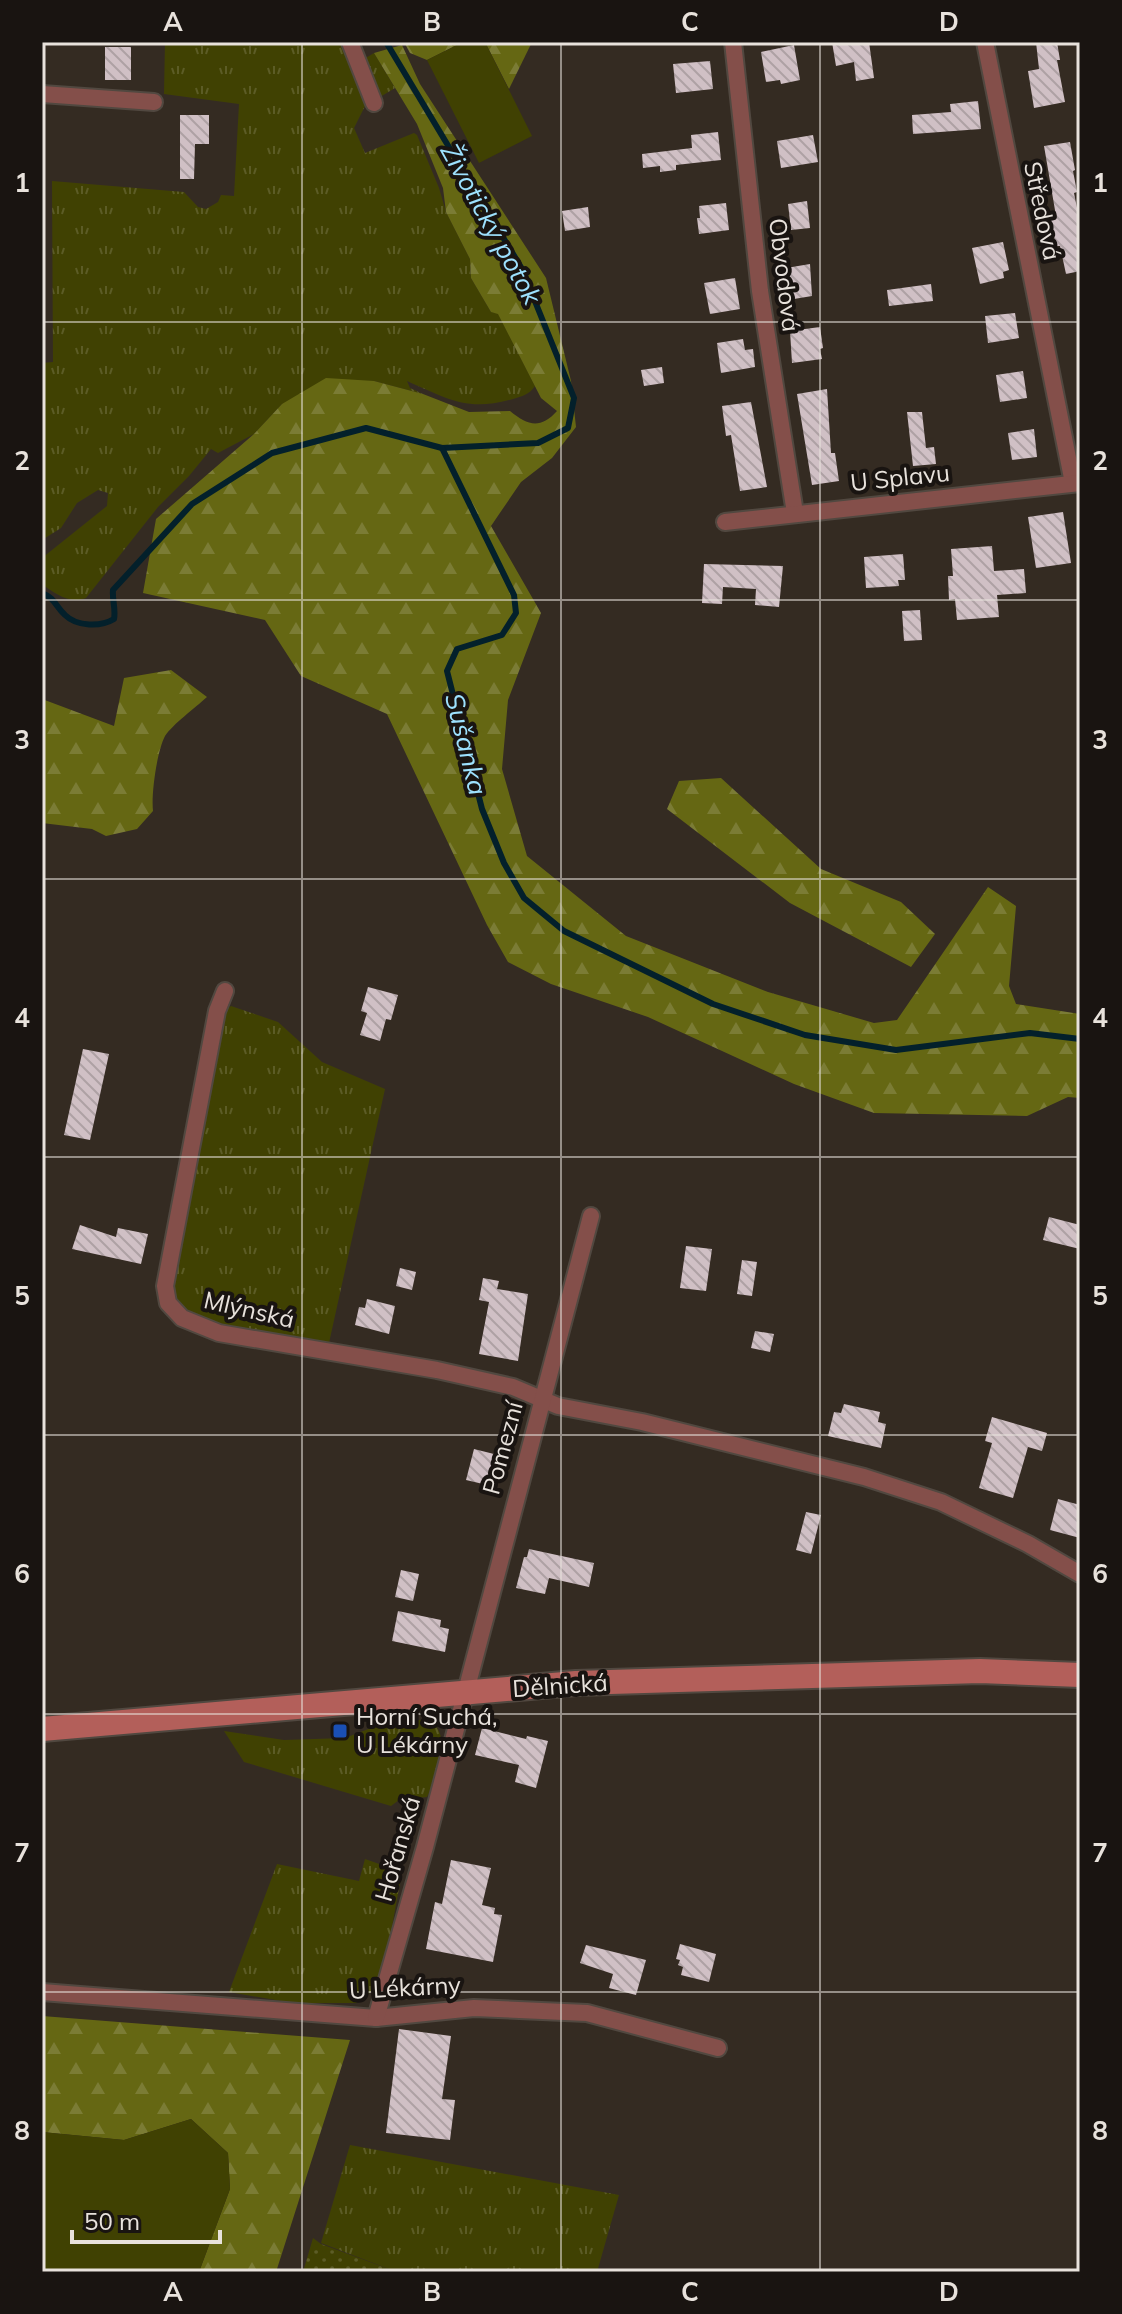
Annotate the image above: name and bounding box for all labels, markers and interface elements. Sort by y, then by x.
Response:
text: A [163,5,183,38]
text: B [423,5,441,38]
text: C [681,5,699,38]
text: D [939,5,959,38]
water label: Životický potok [434,137,550,311]
street label: Středová [1018,159,1068,263]
text: 1 [14,166,30,199]
text: 1 [1092,166,1108,199]
street label: Obvodová [763,216,807,333]
text: 2 [14,444,30,477]
text: 2 [1092,444,1108,477]
street label: U Splavu [849,457,951,497]
water label: Sušanka [438,690,495,798]
text: 3 [14,723,30,756]
text: 3 [1092,723,1108,756]
text: 4 [14,1001,30,1034]
text: 4 [1092,1001,1108,1034]
text: 5 [14,1279,30,1312]
text: 5 [1092,1279,1108,1312]
street label: Mlýnská [201,1284,297,1334]
street label: Pomezní [475,1397,529,1498]
text: 6 [14,1557,30,1590]
text: 6 [1092,1557,1108,1590]
street label: Dělnická [511,1667,608,1703]
place label: Horní Suchá, U Lékárny [356,1701,497,1759]
marker: Horní Suchá, U Lékárny [331,1722,349,1740]
street label: Hořanská [368,1793,426,1905]
text: 7 [14,1836,30,1869]
text: 7 [1092,1836,1108,1869]
street label: U Lékárny [348,1969,462,2005]
text: 8 [14,2114,30,2147]
text: 8 [1092,2114,1108,2147]
scale bar [72,2194,220,2244]
text: 50 m [84,2206,140,2236]
text: A [163,2275,183,2308]
text: B [423,2275,441,2308]
text: C [681,2275,699,2308]
text: D [939,2275,959,2308]

